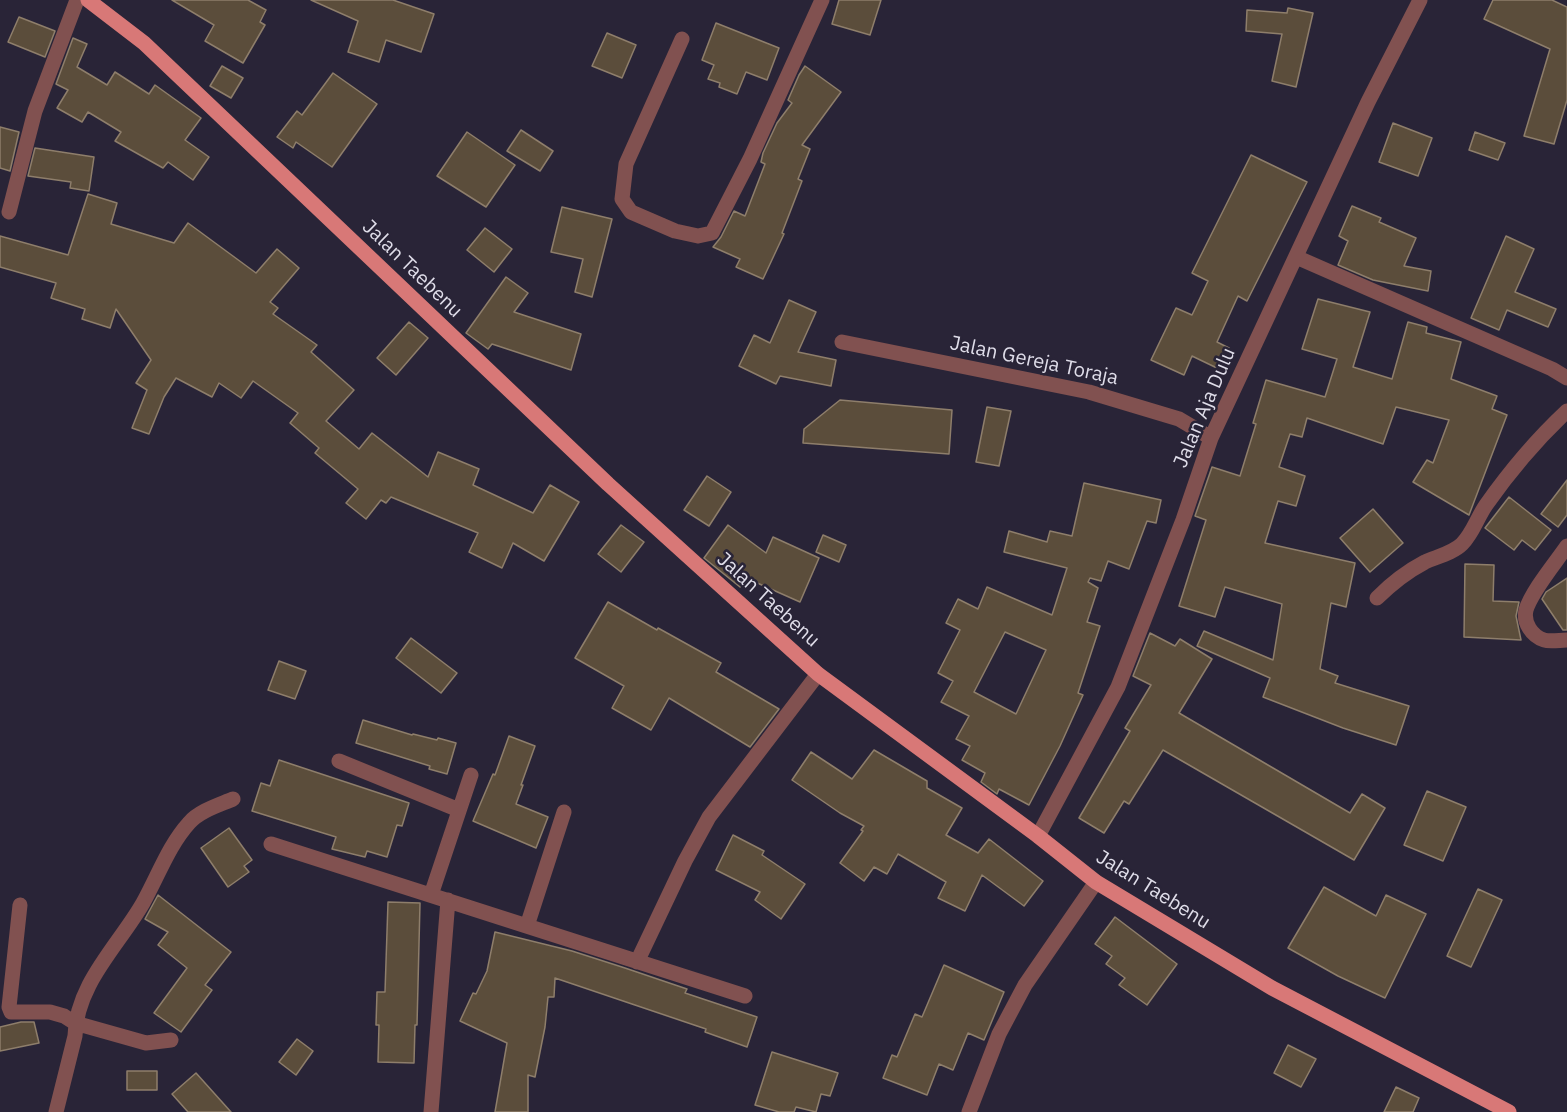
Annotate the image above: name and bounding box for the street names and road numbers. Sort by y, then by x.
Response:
street label: Jalan Taebenu [357,215,467,323]
street label: Jalan Gereja Toraja [948,331,1120,391]
street label: Jalan Aja Dulu [1169,344,1241,472]
street label: Jalan Taebenu [712,548,824,652]
street label: Jalan Taebenu [1091,845,1215,935]

